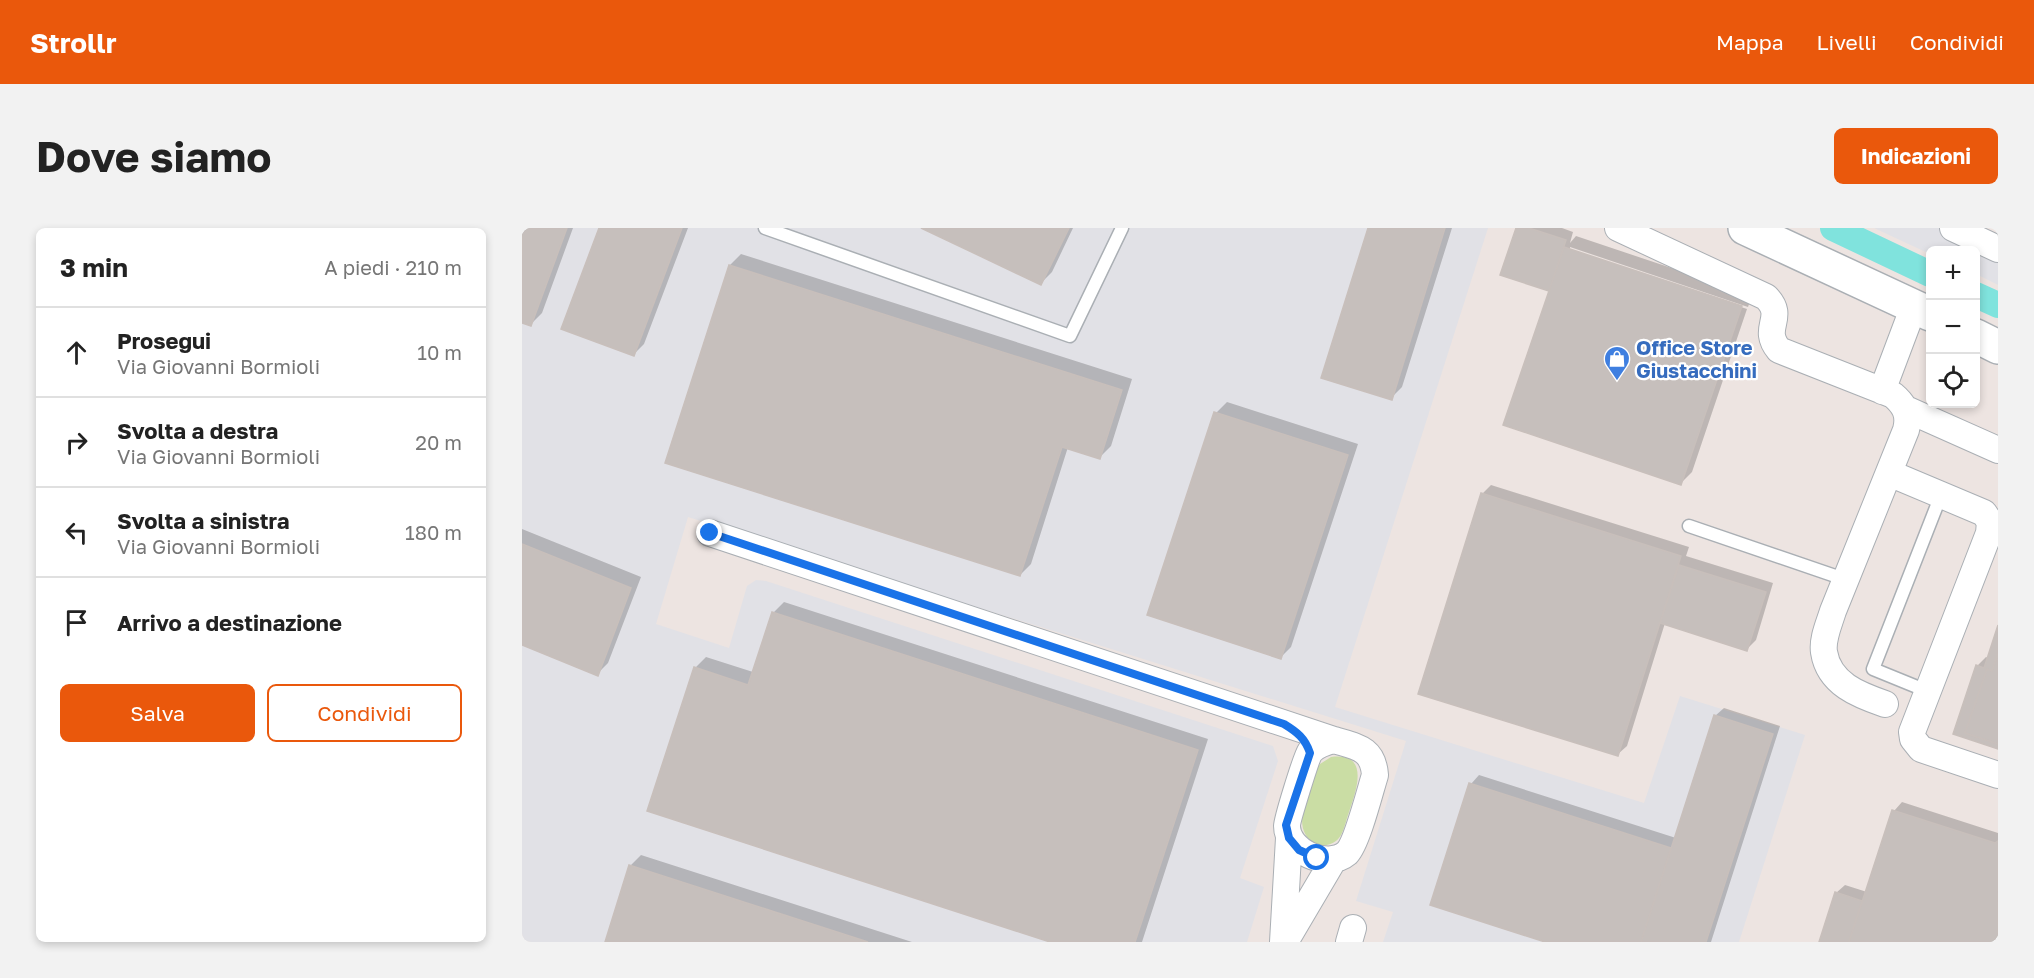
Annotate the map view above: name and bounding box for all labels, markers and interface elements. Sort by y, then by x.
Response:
text: Strollr [30,26,117,59]
text: Mappa [1716,29,1784,55]
text: Livelli [1817,29,1877,55]
text: Condividi [1910,29,2004,55]
button: Indicazioni [1834,128,1998,184]
text: Dove siamo [36,131,271,181]
map controls [1926,246,1980,408]
button: + [1926,246,1980,300]
text: 3 min [60,252,128,283]
text: A piedi · 210 m [324,255,462,279]
button: − [1926,300,1980,354]
text: Prosegui [117,327,211,354]
place label: Office Store Giustacchini [1636,335,1757,382]
icon: ahead [60,336,93,369]
text: 10 m [417,340,462,364]
shop icon: Office Store Giustacchini [1602,344,1632,382]
text: Via Giovanni Bormioli [117,354,320,378]
button: locate [1926,354,1980,408]
text: Svolta a destra [117,417,278,444]
icon: right [60,426,93,459]
text: 20 m [415,430,462,454]
text: Via Giovanni Bormioli [117,444,320,468]
text: Svolta a sinistra [117,507,289,534]
icon: left [60,516,93,549]
route end [696,519,722,545]
text: 180 m [405,520,462,544]
text: Via Giovanni Bormioli [117,534,320,558]
icon: arrive [60,606,93,639]
text: Arrivo a destinazione [117,609,342,636]
button: Salva [60,684,255,742]
button: Condividi [267,684,462,742]
route start [1303,844,1329,870]

